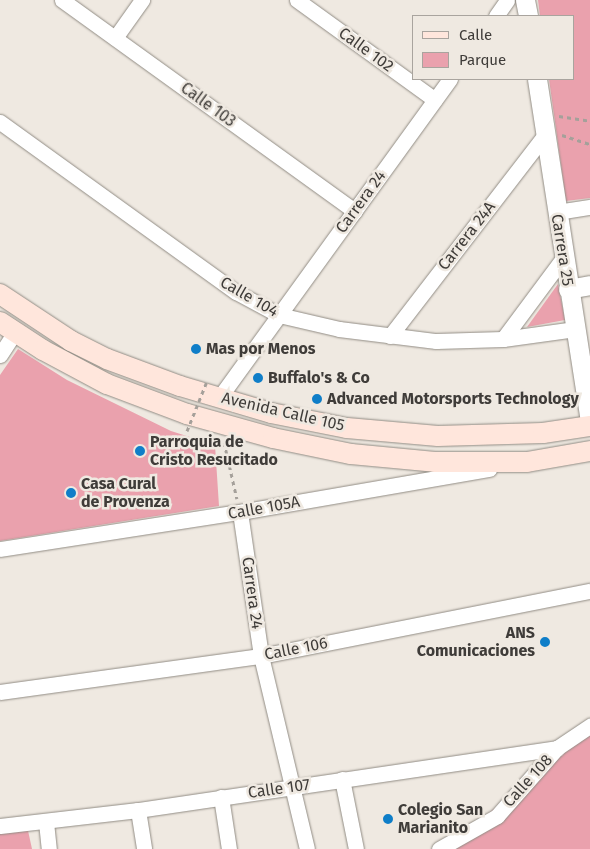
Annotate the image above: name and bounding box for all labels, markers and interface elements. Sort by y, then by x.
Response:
legend [412,15,575,80]
street label: Calle 102 [335,24,397,76]
text: Calle [459,26,492,44]
text: Parque [459,51,506,69]
street label: Calle 103 [177,79,239,131]
street label: Carrera 24 [332,167,390,237]
street label: Carrera 24A [434,198,500,274]
street label: Carrera 25 [547,213,577,287]
street label: Calle 104 [217,273,281,321]
place label: Mas por Menos [206,339,316,359]
marker: Mas por Menos [190,343,202,355]
place label: Buffalo's & Co [268,368,370,388]
marker: Buffalo's & Co [252,372,264,384]
street label: Avenida Calle 105 [220,389,346,435]
place label: Advanced Motorsports Technology [327,389,579,409]
marker: Advanced Motorsports Technology [311,393,323,405]
place label: Parroquia de Cristo Resucitado [150,432,278,470]
marker: Parroquia de Cristo Resucitado [134,445,146,457]
place label: Casa Cural de Provenza [81,474,170,512]
marker: Casa Cural de Provenza [65,487,77,499]
street label: Calle 105A [227,492,301,524]
street label: Carrera 24 [237,556,267,630]
place label: ANS Comunicaciones [417,623,535,661]
street label: Calle 106 [263,633,329,665]
marker: ANS Comunicaciones [539,636,551,648]
street label: Calle 108 [499,751,557,811]
street label: Calle 107 [247,775,311,803]
place label: Colegio San Marianito [398,800,483,838]
marker: Colegio San Marianito [382,813,394,825]

